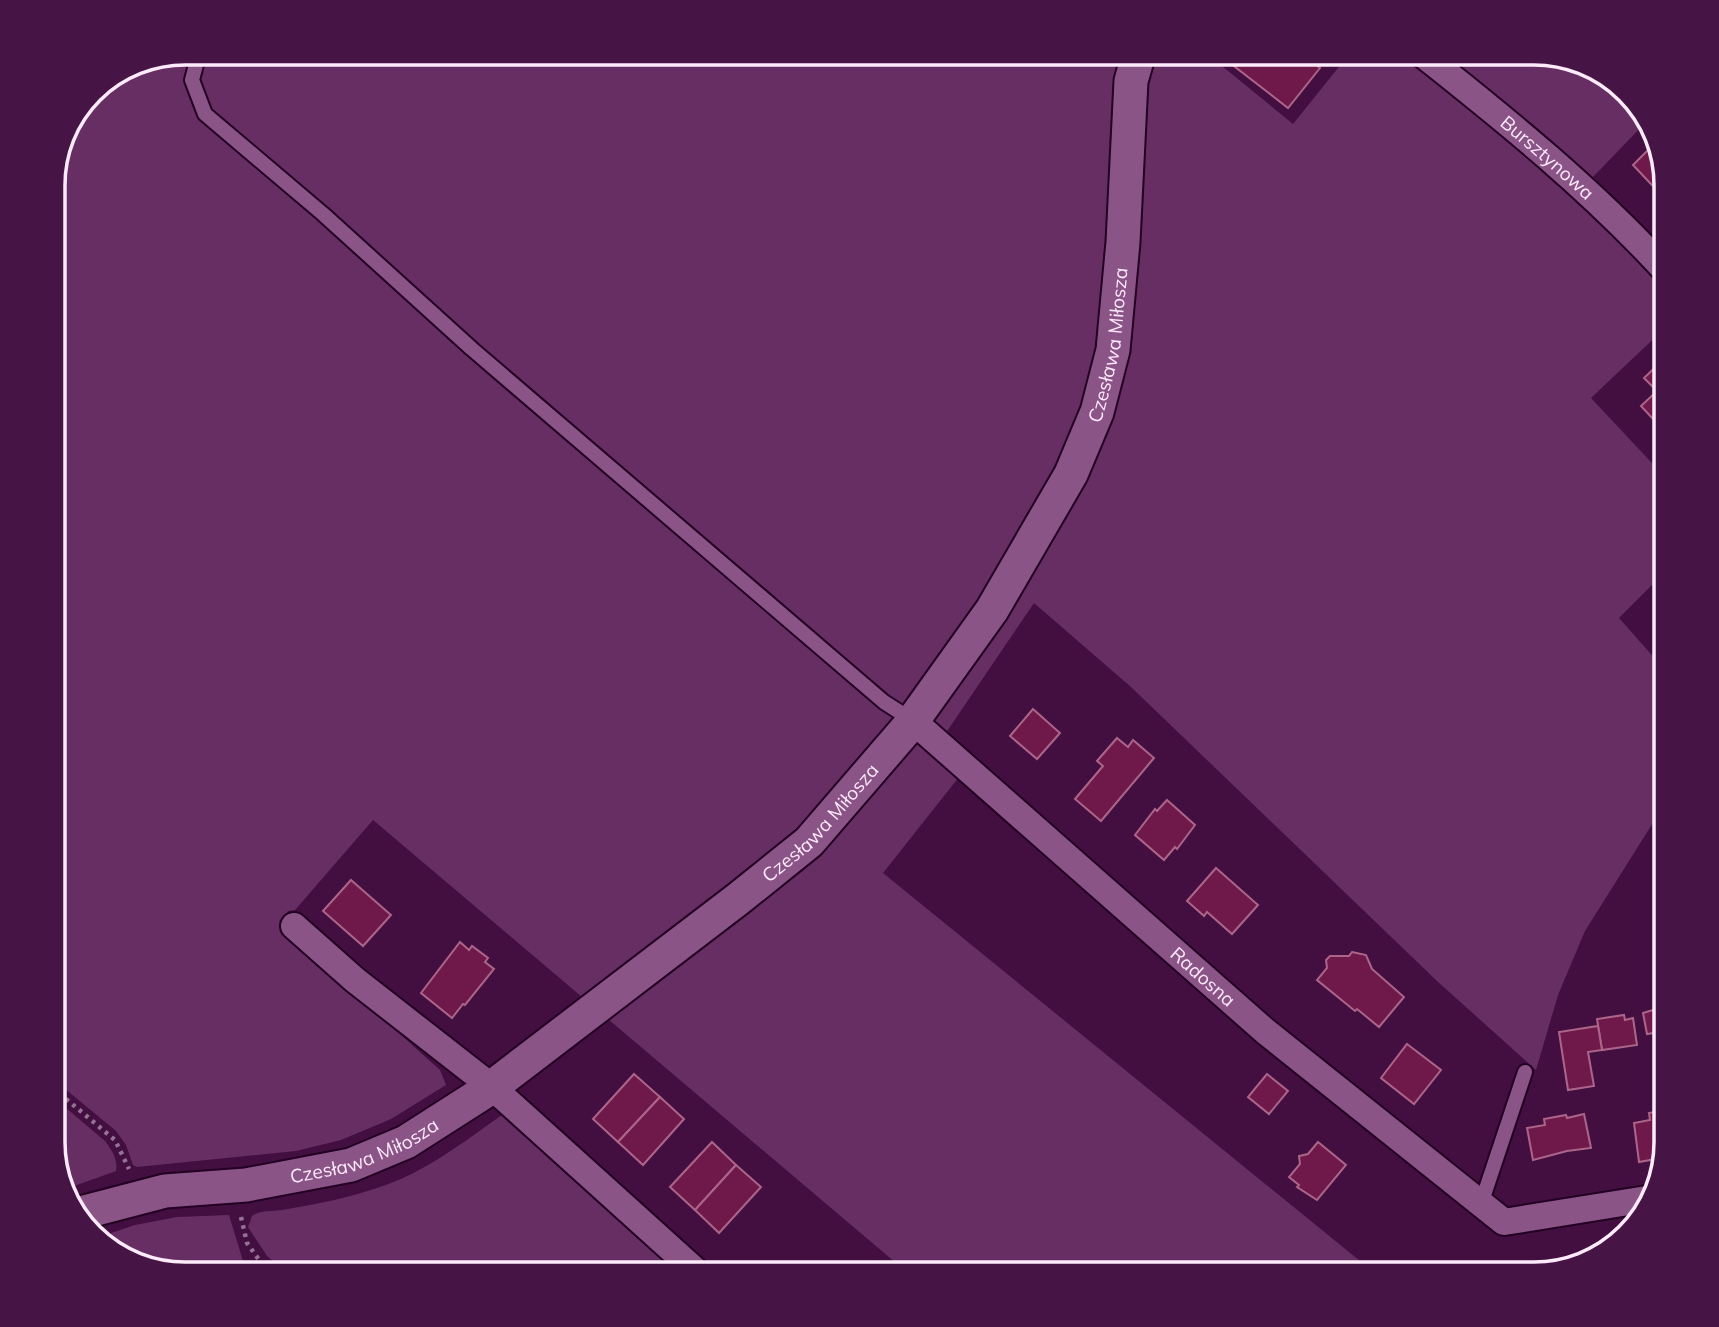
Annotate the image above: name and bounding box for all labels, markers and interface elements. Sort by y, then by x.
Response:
street label: Bursztynowa [1496,110,1599,205]
street label: Czesława Miłosza [1082,266,1133,426]
street label: Czesława Miłosza [757,758,884,887]
street label: Radosna [1166,941,1241,1012]
street label: Czesława Miłosza [288,1112,443,1188]

